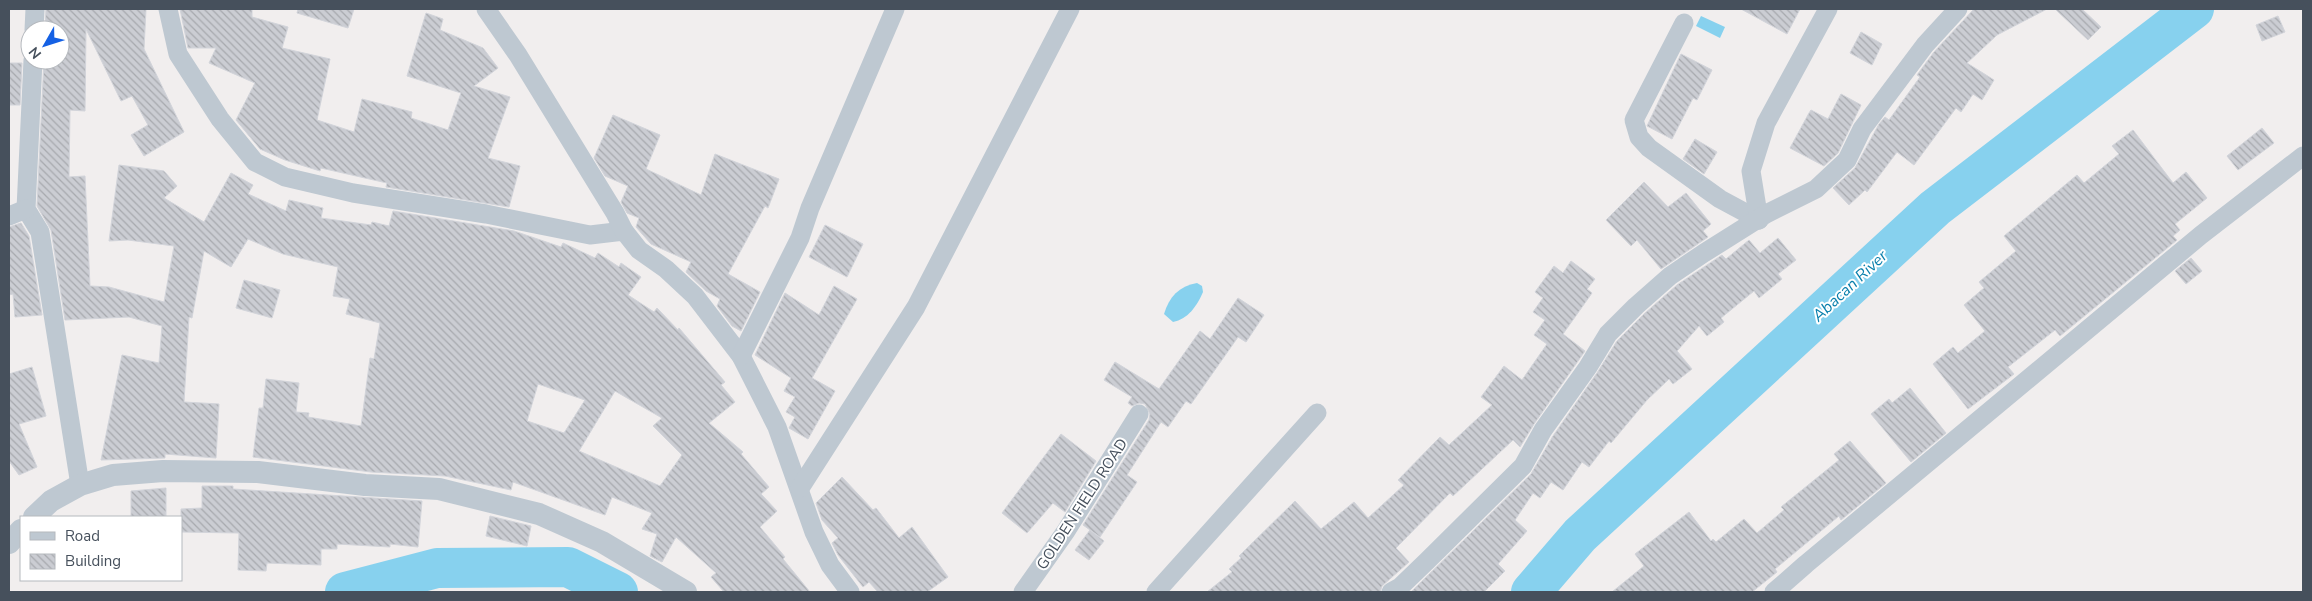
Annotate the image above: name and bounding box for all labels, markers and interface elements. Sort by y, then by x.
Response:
north arrow [20,20,70,70]
text: N [25,43,46,63]
water label: Abacan River [1807,245,1893,327]
street label: GOLDEN FIELD ROAD [1032,435,1132,573]
legend [20,516,182,581]
text: Road [65,526,100,546]
text: Building [65,551,121,571]

